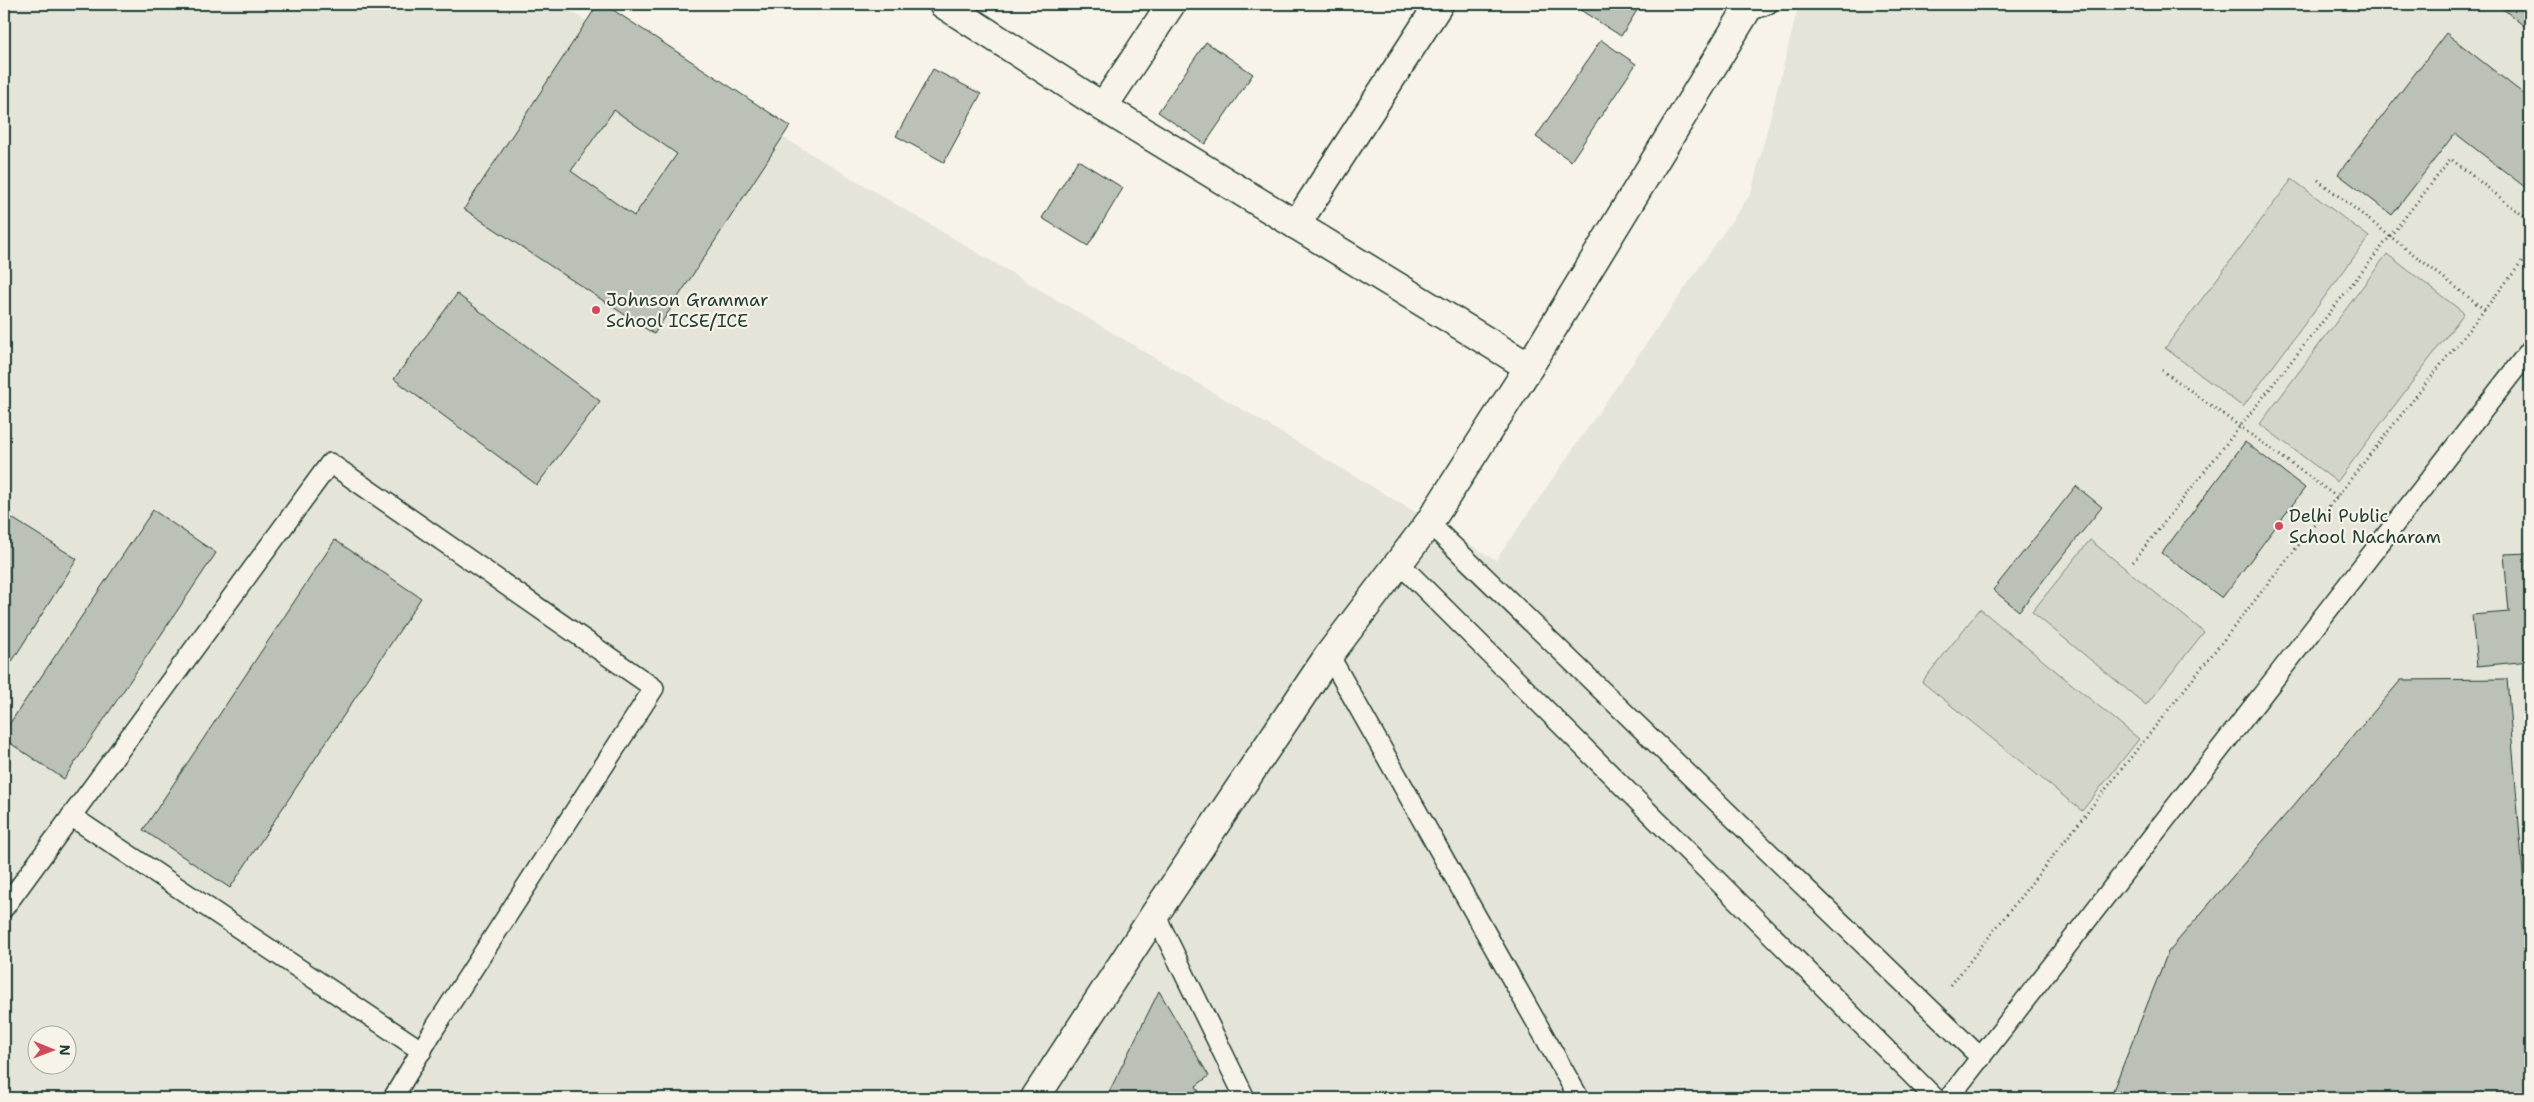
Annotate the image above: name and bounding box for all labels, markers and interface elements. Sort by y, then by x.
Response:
place label: Johnson Grammar School ICSE/ICE [606,288,769,333]
marker: Johnson Grammar School ICSE/ICE [590,304,602,316]
place label: Delhi Public School Nacharam [2289,504,2441,549]
marker: Delhi Public School Nacharam [2273,520,2285,532]
north arrow [28,1024,78,1074]
text: N [56,1045,74,1056]

